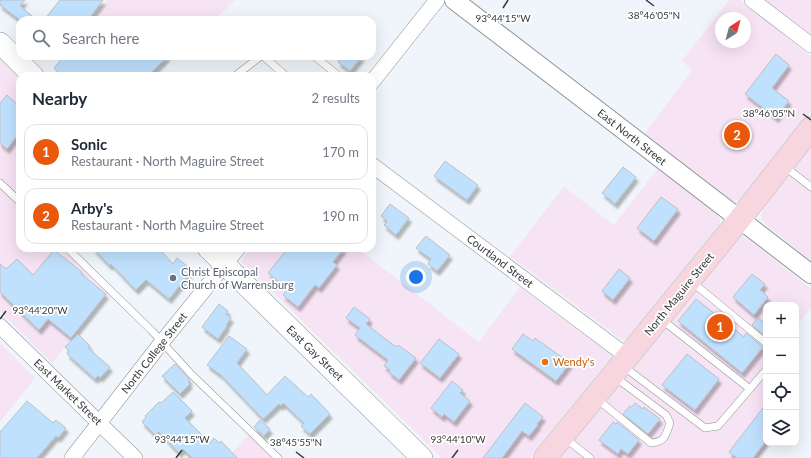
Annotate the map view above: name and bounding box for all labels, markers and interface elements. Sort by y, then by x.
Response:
text: 38°46'05"N [628,9,680,21]
text: 93°44'15"W [475,12,531,24]
north arrow [715,12,751,48]
search box [16,16,376,60]
icon: search [30,27,52,49]
text: Search here [62,29,139,47]
text: Nearby [32,88,87,109]
text: 2 results [312,90,360,106]
street label: East North Street [595,106,669,167]
text: 38°46'05"N [743,107,795,119]
pin: 2 [724,120,750,150]
text: Sonic [71,135,107,153]
text: 1 [42,144,50,160]
text: 170 m [322,144,359,160]
text: Restaurant · North Maguire Street [71,153,264,169]
text: Arby's [71,199,113,217]
text: 2 [42,208,50,224]
text: 190 m [322,208,359,224]
text: Restaurant · North Maguire Street [71,217,264,233]
street label: Courtland Street [465,231,536,290]
street label: North Maguire Street [641,250,716,338]
place label: Christ Episcopal Church of Warrensburg [181,265,294,291]
your location [406,267,426,287]
marker: Christ Episcopal Church of Warrensburg [168,273,178,283]
map controls [763,302,799,446]
button: + [763,302,799,338]
text: 93°44'20"W [12,304,68,316]
street label: North College Street [118,310,189,396]
pin: 1 [707,312,733,342]
street label: East Gay Street [284,322,346,383]
button: − [763,338,799,374]
place label: Wendy's [553,355,595,368]
street label: East Market Street [32,356,105,427]
marker: Wendy's [540,357,550,367]
button: locate [763,374,799,410]
button: layers [763,410,799,446]
text: 93°44'15"W [154,433,210,445]
text: 93°44'10"W [430,433,486,445]
text: 38°45'55"N [270,436,322,448]

